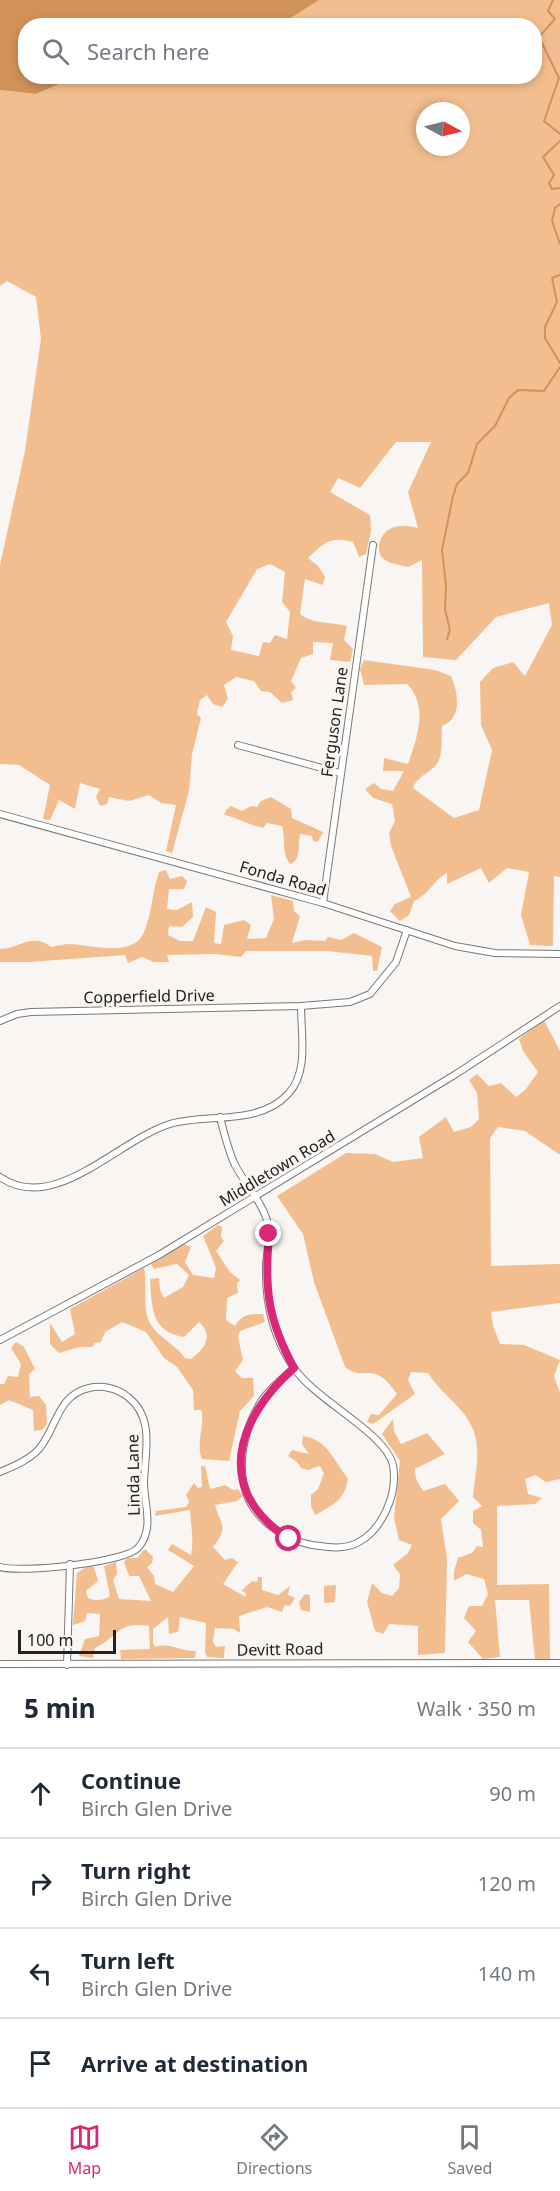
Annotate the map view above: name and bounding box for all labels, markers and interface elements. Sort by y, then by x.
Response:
search box [18,18,542,84]
icon: search [39,35,72,68]
text: Search here [87,36,209,66]
north arrow [416,102,470,156]
street label: Ferguson Lane [315,665,353,779]
street label: Fonda Road [237,855,329,901]
street label: Copperfield Drive [83,984,215,1008]
street label: Middletown Road [215,1125,339,1211]
route end [255,1220,281,1246]
street label: Linda Lane [121,1434,145,1516]
route start [275,1525,301,1551]
scale bar [18,1627,116,1654]
text: 100 m [27,1629,74,1651]
street label: Devitt Road [236,1637,324,1661]
text: 5 min [24,1690,96,1726]
text: Walk · 350 m [417,1695,536,1722]
text: Continue [81,1765,181,1795]
icon: ahead [24,1777,57,1810]
text: 90 m [489,1780,536,1807]
text: Birch Glen Drive [81,1795,232,1822]
text: Turn right [81,1855,191,1885]
icon: right [24,1867,57,1900]
text: 120 m [478,1870,536,1897]
text: Birch Glen Drive [81,1885,232,1912]
text: Turn left [81,1945,175,1975]
icon: left [24,1957,57,1990]
text: 140 m [478,1960,536,1987]
text: Birch Glen Drive [81,1975,232,2002]
icon: arrive [24,2047,57,2080]
text: Arrive at destination [81,2048,308,2078]
tab: Map [68,2121,101,2179]
tab: Directions [236,2121,312,2179]
tab: Saved [448,2121,492,2179]

